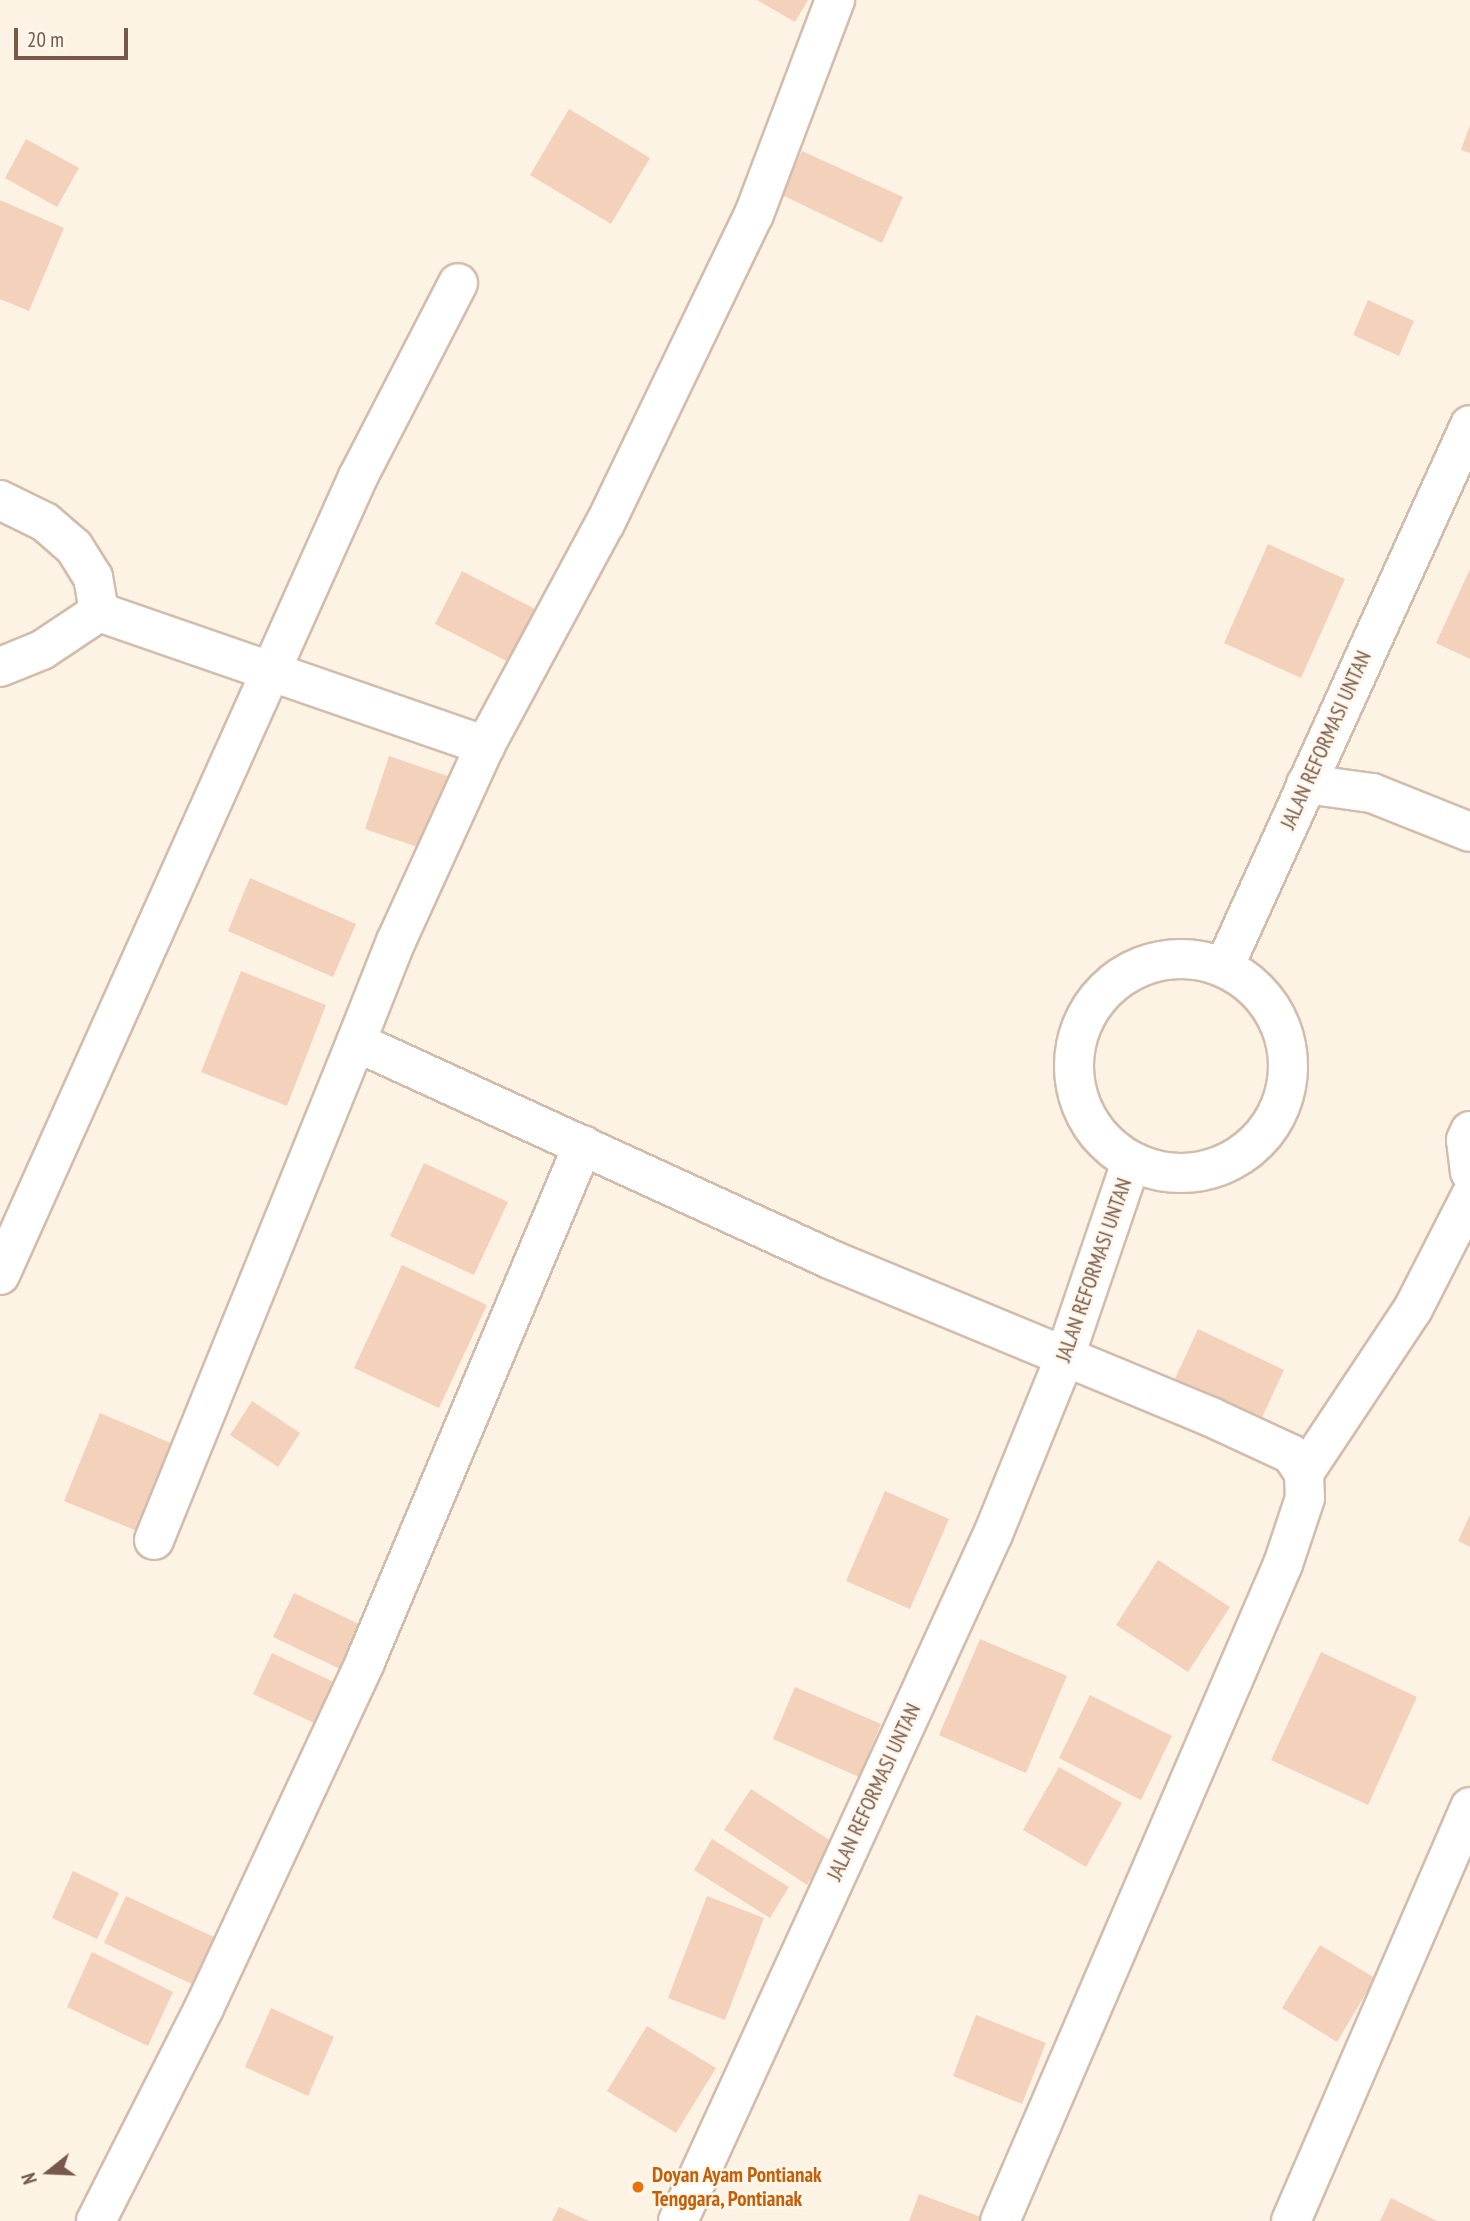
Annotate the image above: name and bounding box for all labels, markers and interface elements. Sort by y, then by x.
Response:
scale bar [18,14,131,58]
text: 20 m [27,26,64,53]
street label: JALAN REFORMASI UNTAN [1275,647,1377,833]
street label: JALAN REFORMASI UNTAN [1051,1175,1137,1365]
street label: JALAN REFORMASI UNTAN [822,1700,926,1884]
north arrow [14,2137,84,2207]
place label: Doyan Ayam Pontianak Tenggara, Pontianak [652,2162,822,2212]
text: N [16,2170,42,2187]
marker: Doyan Ayam Pontianak Tenggara, Pontianak [630,2179,646,2195]

